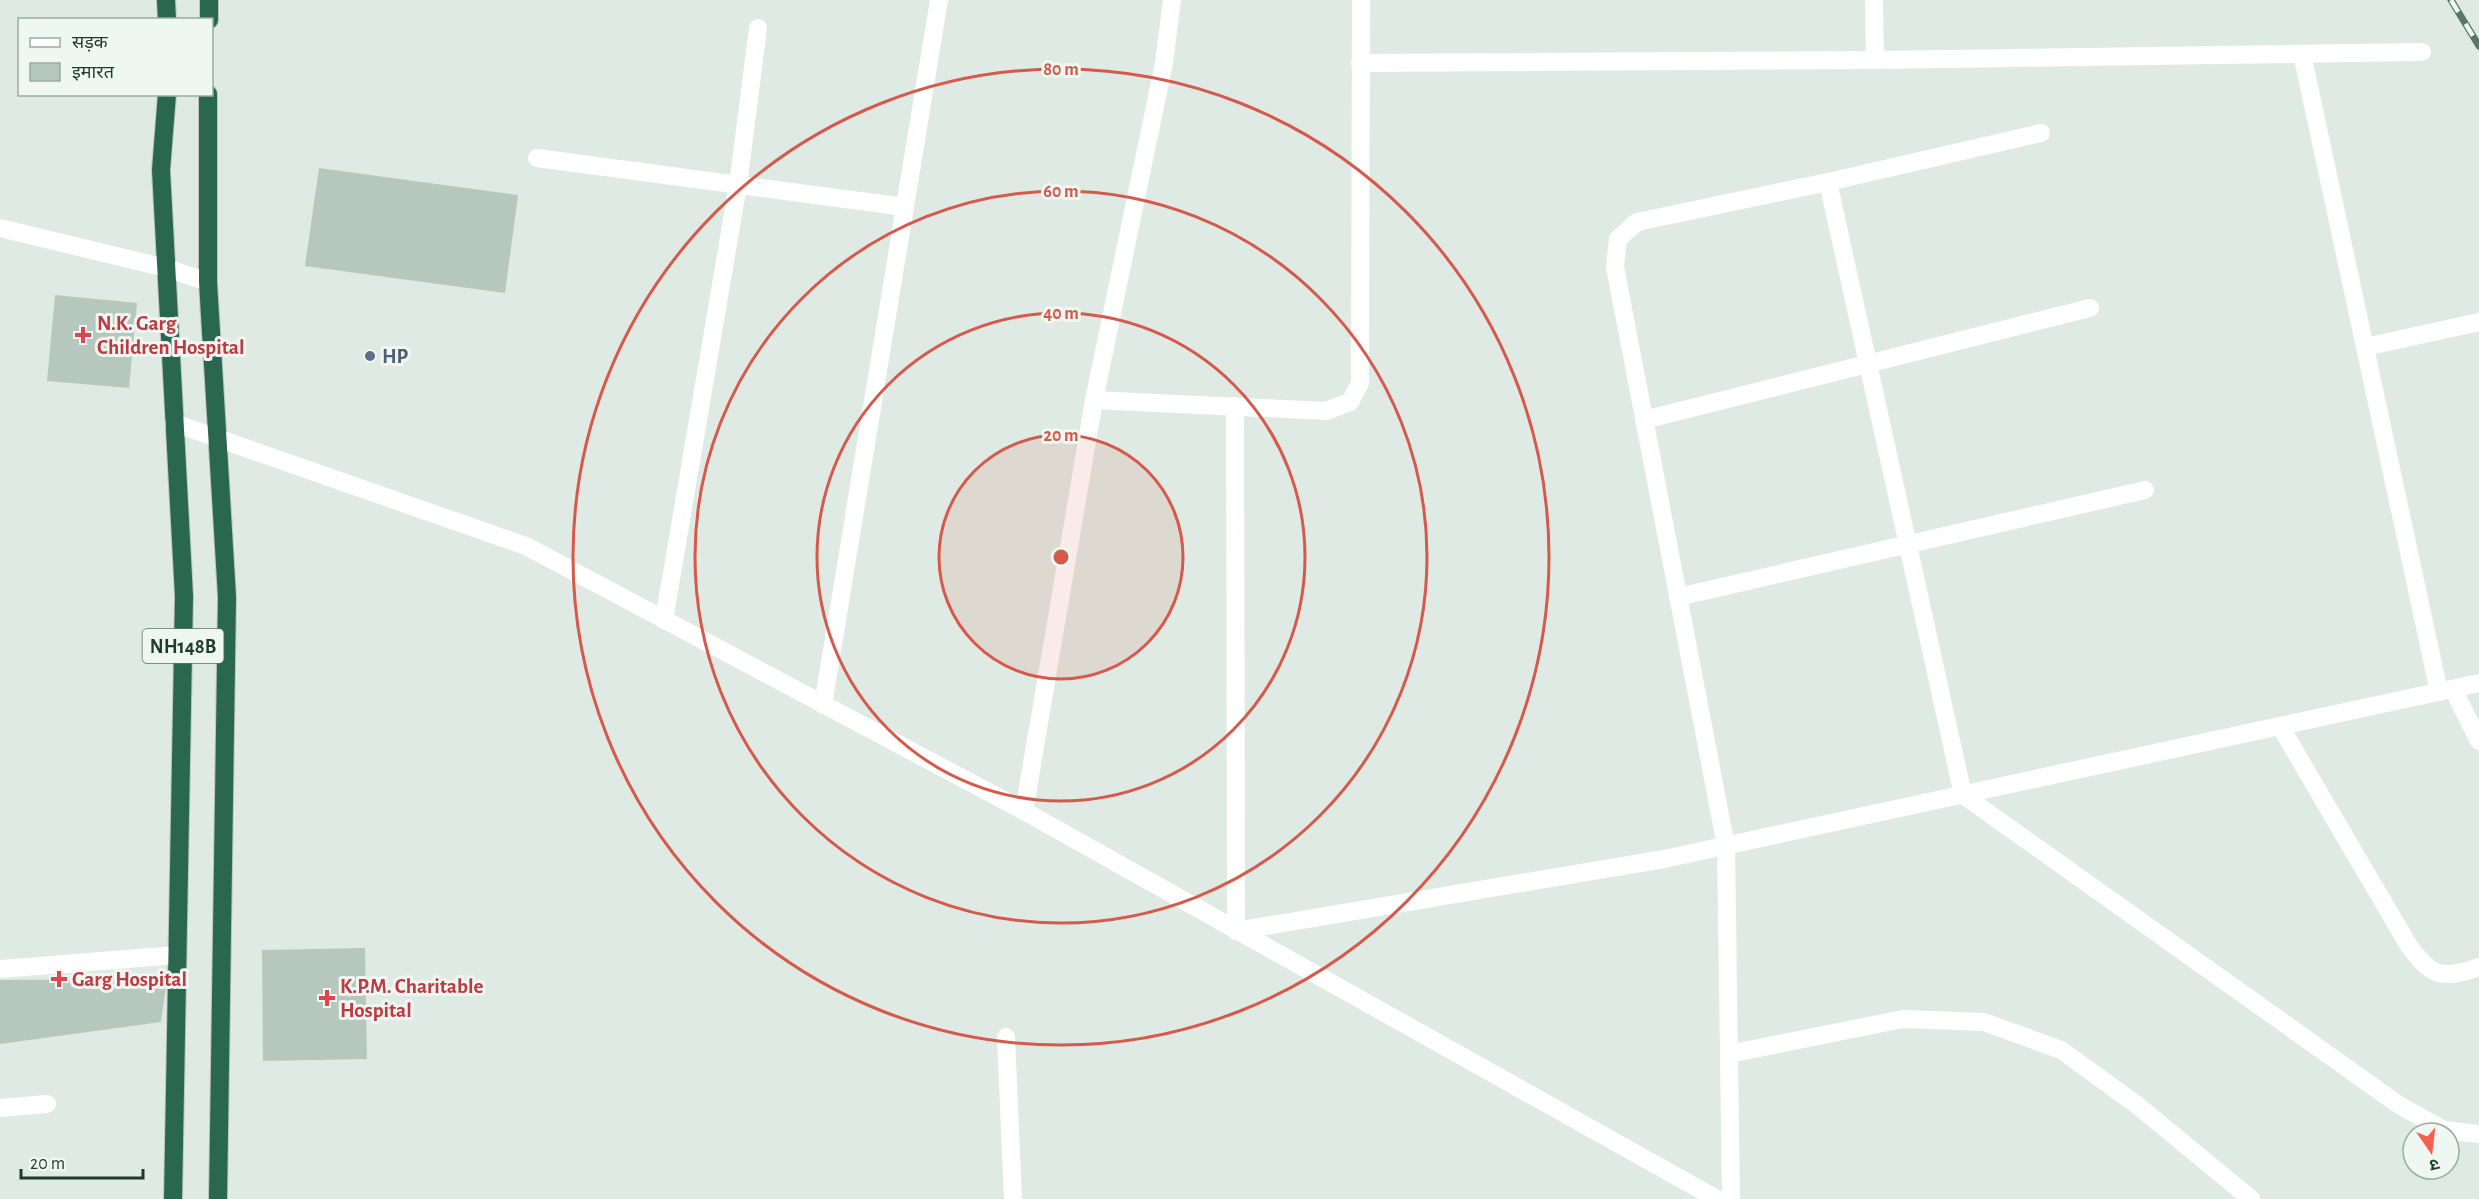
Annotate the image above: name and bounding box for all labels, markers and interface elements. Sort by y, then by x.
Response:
legend [18,18,213,96]
text: सड़क [72,34,109,52]
text: 80 m [1043,61,1079,79]
text: इमारत [72,64,115,82]
text: 60 m [1043,183,1079,201]
text: 40 m [1043,305,1079,323]
place label: N.K. Garg Children Hospital [97,313,244,358]
marker: N.K. Garg Children Hospital [74,326,92,344]
place label: HP [382,346,409,367]
marker: HP [363,349,377,363]
text: 20 m [1043,427,1079,445]
centre of rings [1051,547,1071,567]
road number: NH148B [142,629,224,663]
place label: Garg Hospital [72,969,187,990]
marker: Garg Hospital [50,970,68,988]
place label: K.P.M. Charitable Hospital [340,976,483,1021]
marker: K.P.M. Charitable Hospital [318,989,336,1007]
north arrow [2401,1121,2461,1181]
scale bar [21,1142,142,1180]
text: 20 m [30,1155,65,1173]
text: उ [2427,1156,2441,1174]

